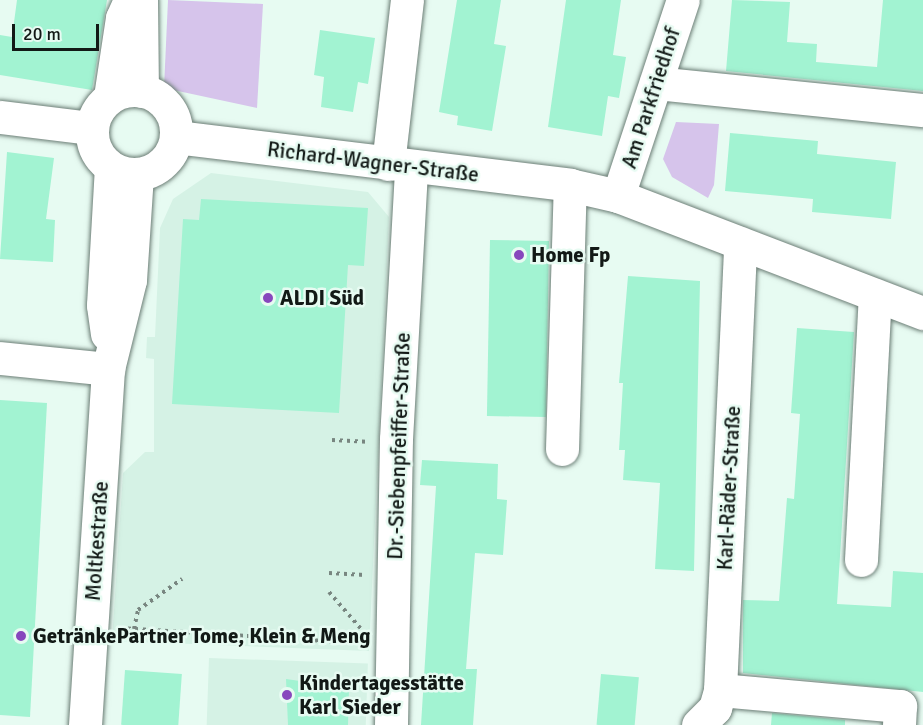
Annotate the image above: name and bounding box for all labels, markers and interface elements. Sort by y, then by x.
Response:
scale bar [15,12,102,50]
text: 20 m [23,23,61,45]
street label: Am Parkfriedhof [616,24,686,172]
street label: Richard-Wagner-Straße [266,137,480,187]
place label: Home Fp [531,242,610,268]
marker: Home Fp [512,248,526,262]
place label: ALDI Süd [280,285,364,311]
marker: ALDI Süd [261,291,275,305]
street label: Dr.-Siebenpfeiffer-Straße [382,332,416,560]
street label: Karl-Räder-Straße [712,405,746,571]
street label: Moltkestraße [80,480,114,602]
place label: GetränkePartner Tome, Klein & Meng [33,623,370,649]
marker: GetränkePartner Tome, Klein & Meng [14,629,28,643]
place label: Kindertagesstätte Karl Sieder [299,670,464,720]
marker: Kindertagesstätte Karl Sieder [280,688,294,702]

